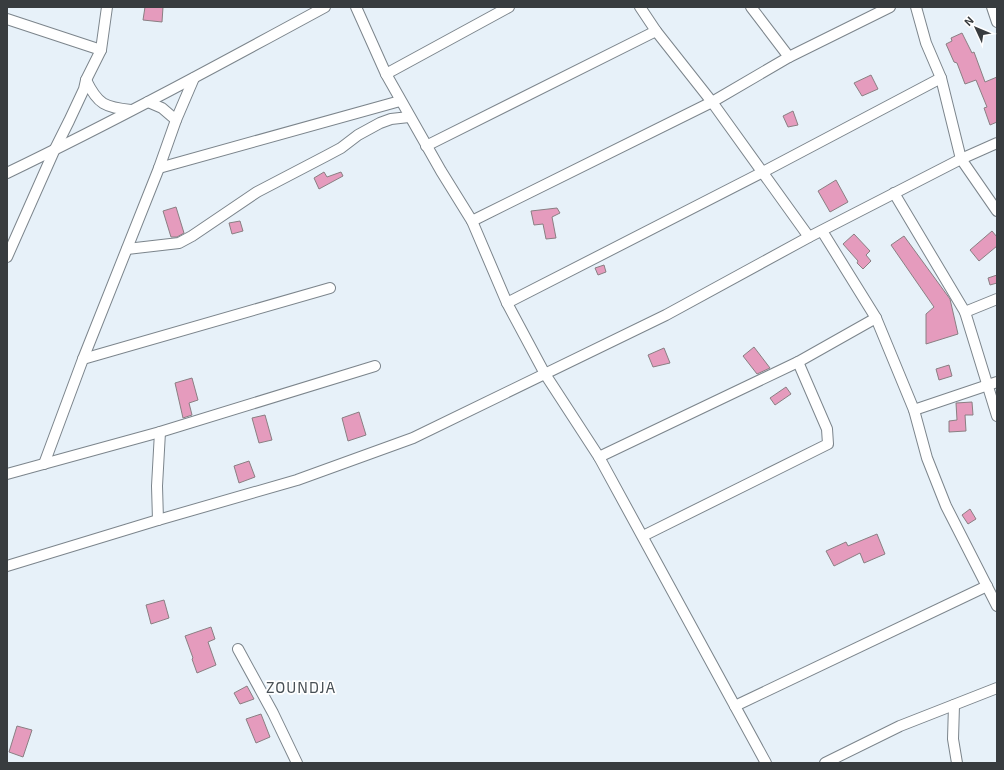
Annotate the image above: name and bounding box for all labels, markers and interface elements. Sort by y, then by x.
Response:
north arrow [956,8,996,48]
text: N [961,13,976,28]
district label: ZOUNDJA [266,678,336,696]

